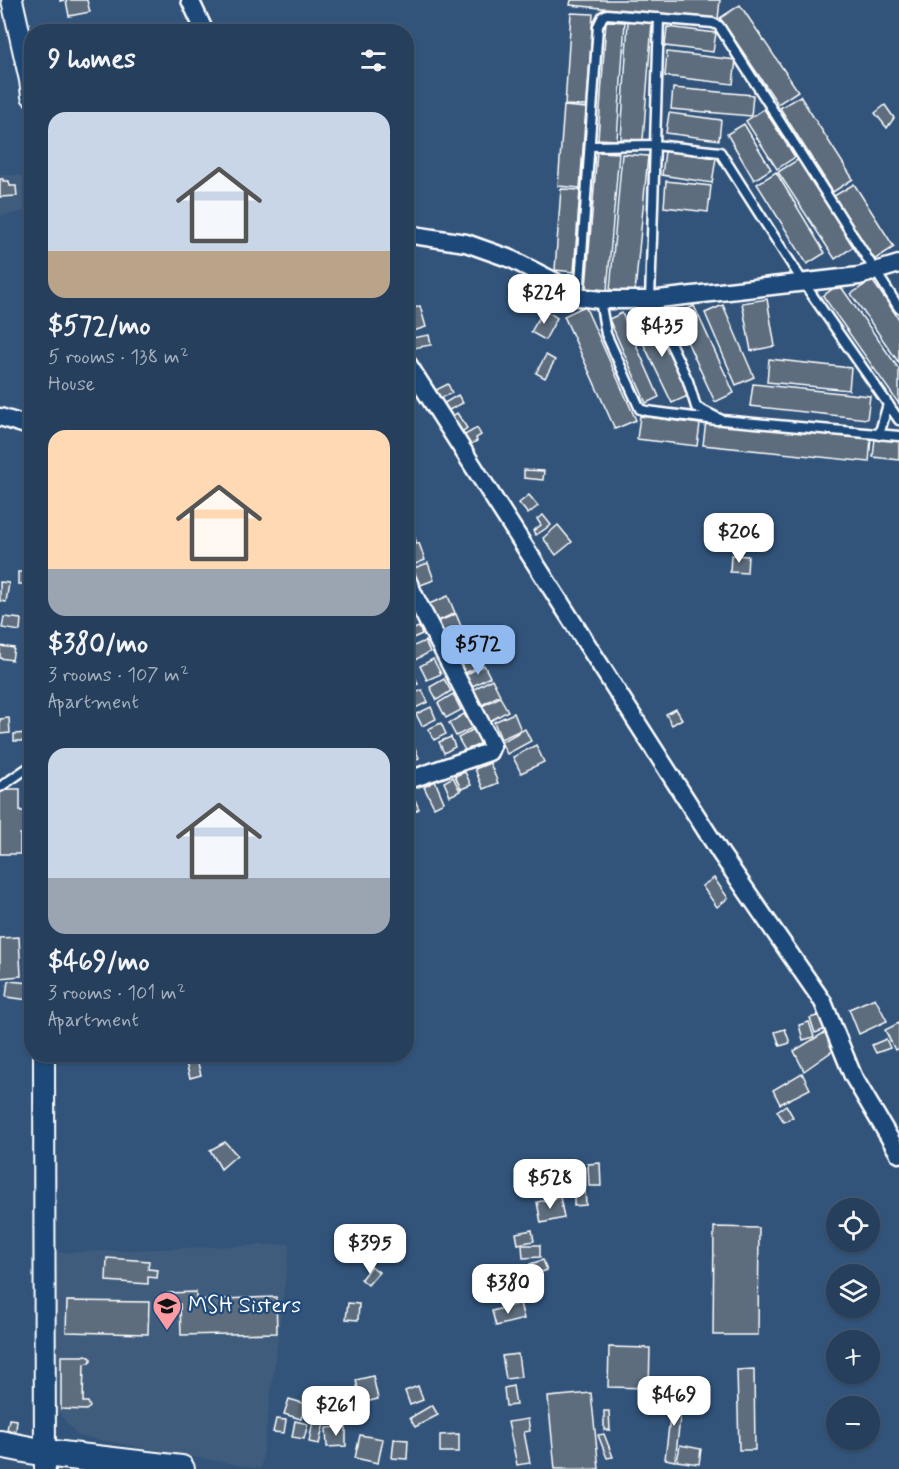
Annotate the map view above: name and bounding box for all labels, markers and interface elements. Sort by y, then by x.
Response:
text: 9 homes [48,43,136,77]
icon: filters [357,44,390,77]
icon: home [165,151,273,259]
pin: $224 [508,274,580,325]
text: $224 [522,280,566,307]
pin: $435 [626,307,698,358]
text: $572/mo [48,310,151,344]
text: $435 [641,313,684,340]
text: 5 rooms · 138 m² [48,344,189,371]
text: House [48,371,95,398]
icon: home [165,469,273,577]
pin: $206 [703,513,775,564]
text: $206 [718,519,760,546]
pin: $572 [442,625,514,676]
text: $380/mo [48,628,148,662]
text: $572 [455,631,501,658]
text: 3 rooms · 107 m² [48,662,189,689]
text: Apartment [48,689,139,716]
icon: home [165,787,273,895]
text: $469/mo [48,946,150,980]
text: 3 rooms · 101 m² [48,980,186,1007]
text: Apartment [48,1007,139,1034]
pin: $528 [514,1159,586,1210]
text: $528 [527,1165,573,1192]
map controls [826,1198,880,1450]
button: locate [826,1198,880,1252]
pin: $395 [334,1224,406,1275]
text: $395 [348,1230,392,1257]
pin: $380 [472,1264,544,1315]
button: layers [826,1264,880,1318]
text: $380 [486,1270,530,1297]
school or university icon: MSH Sisters [151,1290,183,1332]
place label: MSH Sisters [188,1292,301,1320]
button: + [826,1330,880,1384]
pin: $469 [638,1376,710,1427]
text: $469 [652,1382,697,1409]
pin: $261 [300,1386,372,1437]
text: $261 [316,1392,356,1419]
button: − [826,1396,880,1450]

